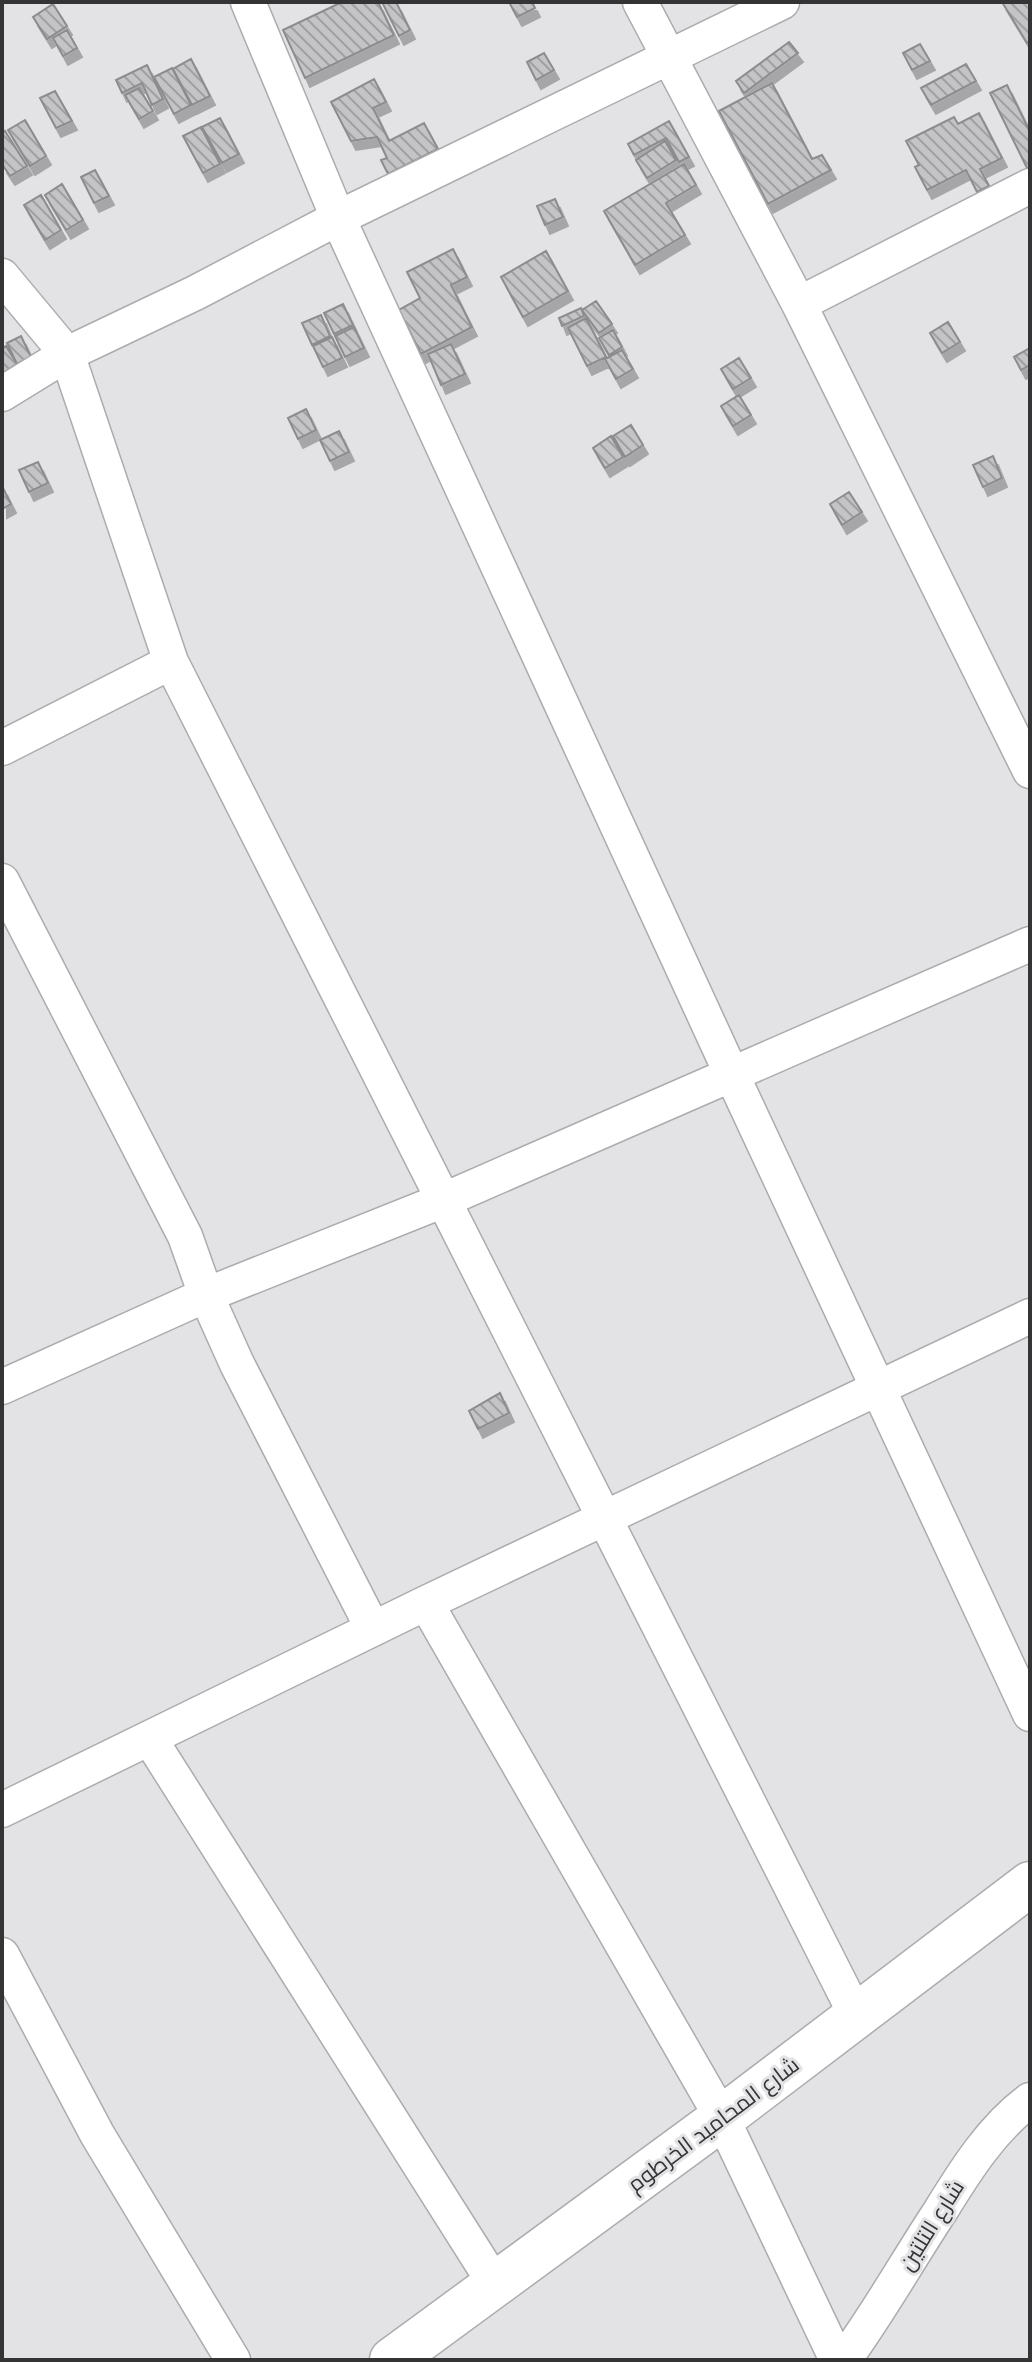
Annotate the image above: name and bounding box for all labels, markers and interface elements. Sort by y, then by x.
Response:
street label: شارع المحاميد الخرطوم [622,2050,806,2199]
street label: شارع التلتين [892,2174,971,2276]

